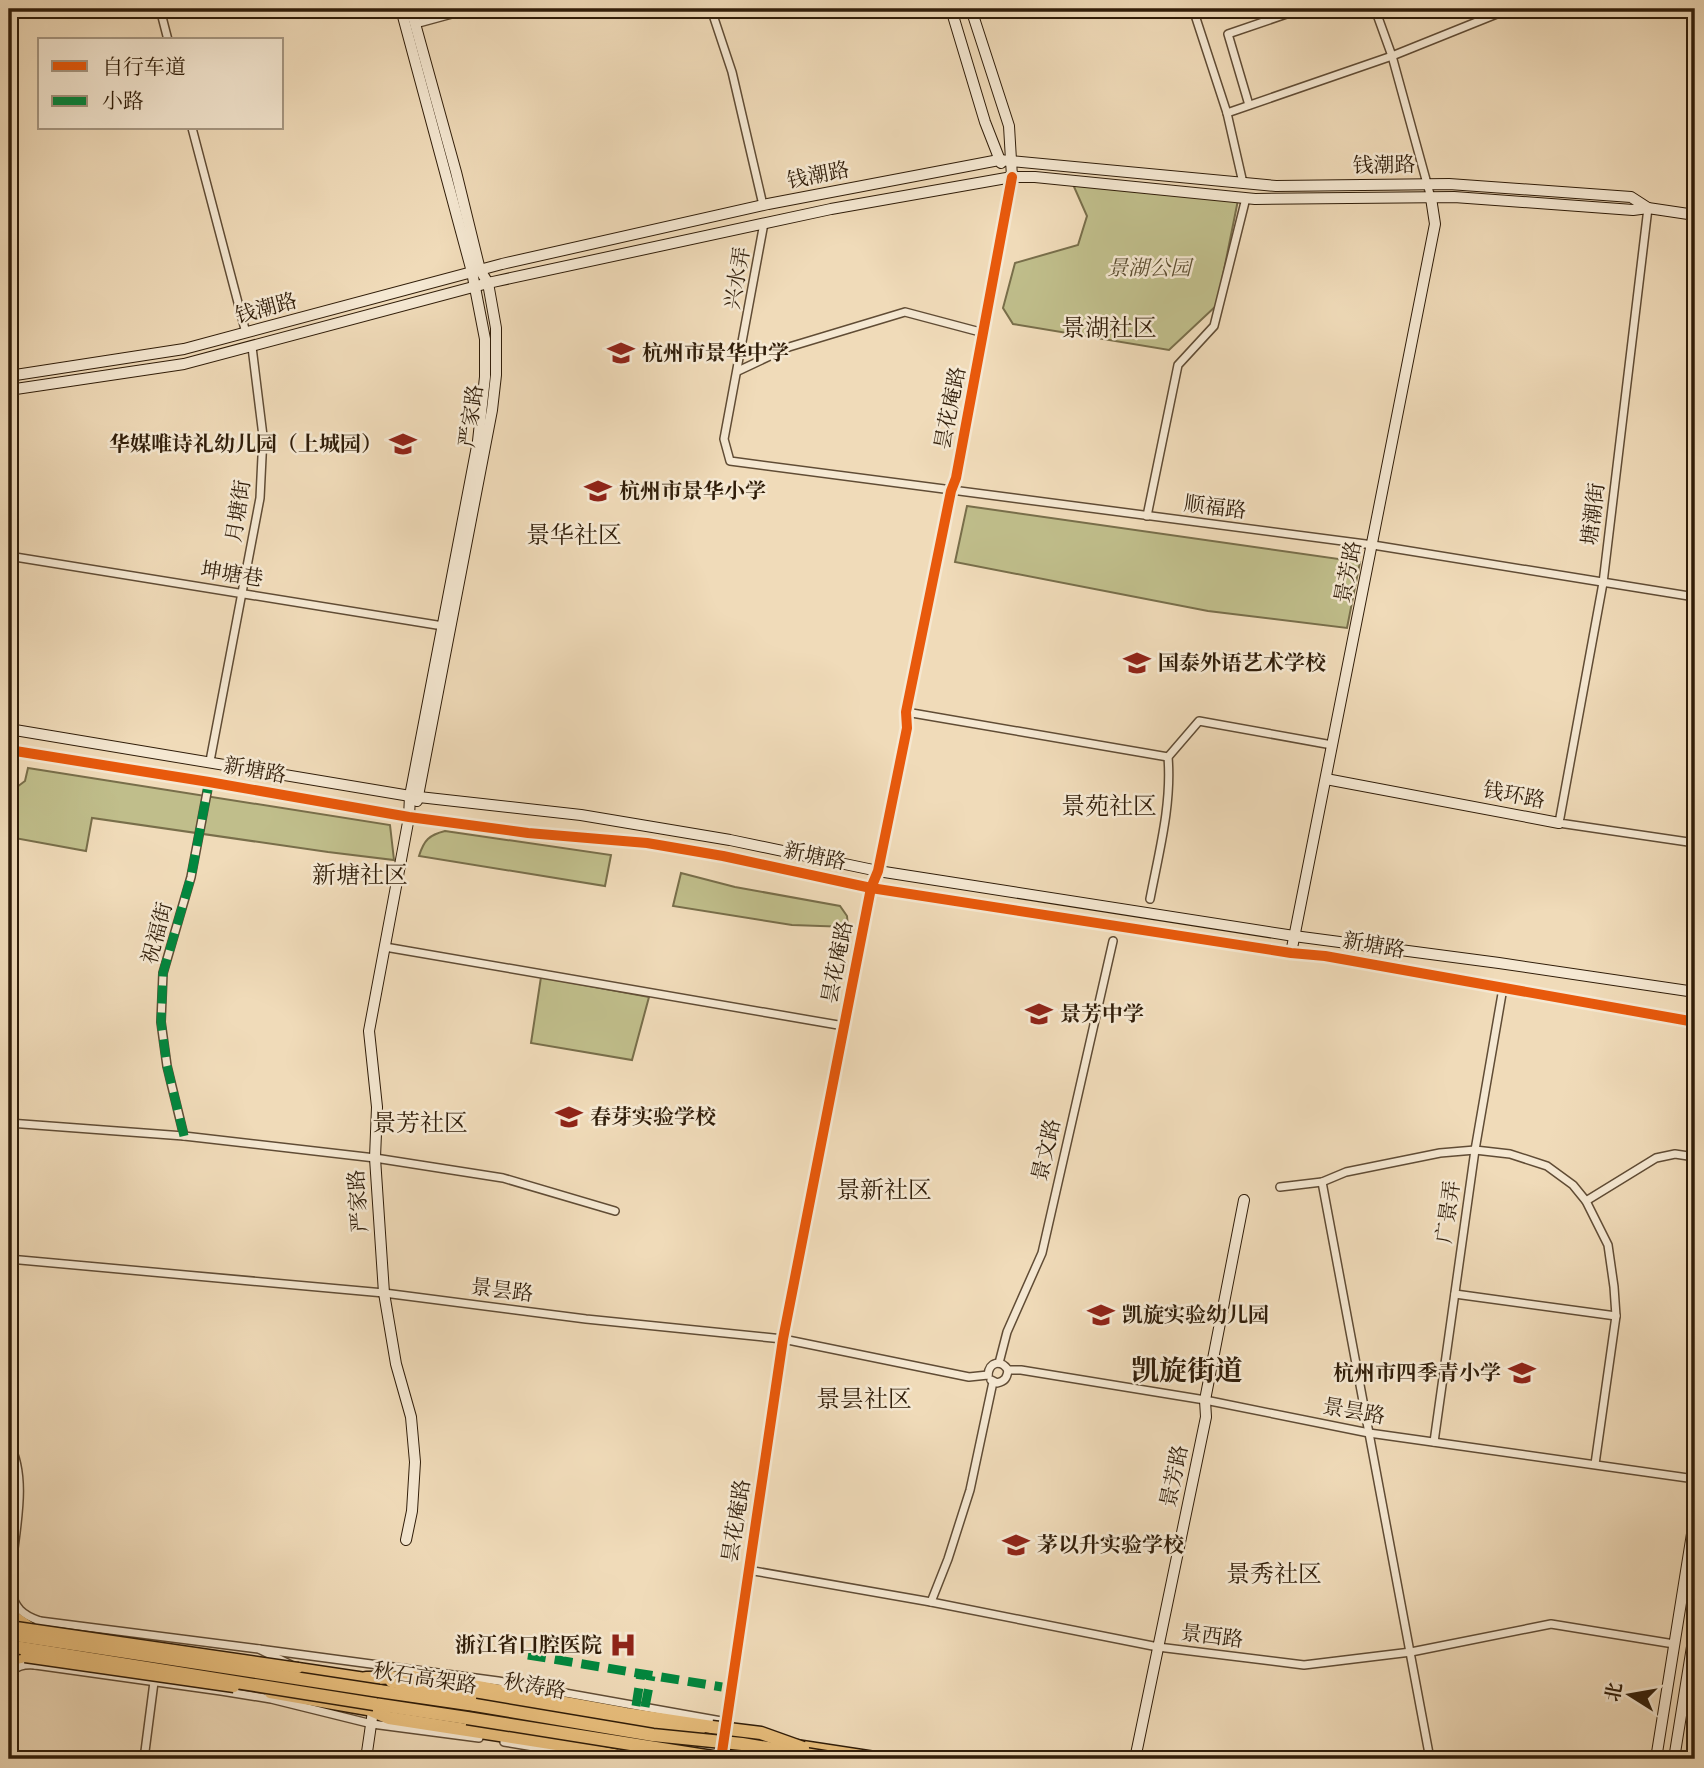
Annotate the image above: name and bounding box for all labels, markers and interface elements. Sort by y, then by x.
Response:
legend [38,38,284,130]
text: 自行车道 [102,55,186,79]
text: 小路 [102,89,144,113]
street label: 钱潮路 [1352,152,1416,178]
street label: 钱潮路 [785,157,851,193]
street label: 兴水弄 [720,245,754,311]
park label: 景湖公园 [1107,256,1194,280]
street label: 钱潮路 [232,288,300,328]
district label: 景湖社区 [1061,314,1157,342]
school or university icon: 杭州市景华中学 [606,338,636,368]
place label: 杭州市景华中学 [642,341,789,365]
street label: 昙花庵路 [930,364,970,452]
street label: 严家路 [455,383,487,449]
school or university icon: 华媒唯诗礼幼儿园（上城园） [388,429,418,459]
place label: 华媒唯诗礼幼儿园（上城园） [109,432,382,456]
school or university icon: 杭州市景华小学 [583,476,613,506]
street label: 月塘街 [221,478,255,544]
place label: 杭州市景华小学 [619,479,766,503]
street label: 塘潮街 [1577,481,1609,547]
street label: 顺福路 [1182,491,1248,523]
district label: 景华社区 [526,521,622,549]
street label: 景芳路 [1330,539,1366,605]
street label: 坤塘巷 [199,557,265,591]
school or university icon: 国泰外语艺术学校 [1122,648,1152,678]
place label: 国泰外语艺术学校 [1158,651,1326,675]
street label: 新塘路 [222,753,288,787]
street label: 钱环路 [1481,777,1547,813]
district label: 景苑社区 [1061,792,1157,820]
street label: 新塘路 [782,838,848,874]
district label: 新塘社区 [312,861,408,889]
street label: 祝福街 [137,899,177,967]
street label: 昙花庵路 [817,918,857,1006]
street label: 新塘路 [1341,928,1407,962]
school or university icon: 景芳中学 [1024,999,1054,1029]
place label: 景芳中学 [1060,1002,1144,1026]
school or university icon: 春芽实验学校 [554,1102,584,1132]
place label: 春芽实验学校 [590,1105,716,1129]
district label: 景芳社区 [372,1109,468,1137]
street label: 景文路 [1027,1117,1065,1183]
street label: 严家路 [344,1169,372,1233]
district label: 景新社区 [836,1176,932,1204]
street label: 广景弄 [1432,1179,1464,1245]
street label: 景昙路 [469,1274,535,1306]
school or university icon: 凯旋实验幼儿园 [1086,1300,1116,1330]
place label: 凯旋实验幼儿园 [1122,1303,1269,1327]
district label: 凯旋街道 [1131,1354,1243,1387]
school or university icon: 杭州市四季青小学 [1507,1358,1537,1388]
place label: 杭州市四季青小学 [1333,1361,1501,1385]
district label: 景昙社区 [816,1385,912,1413]
street label: 景昙路 [1321,1394,1387,1428]
street label: 景芳路 [1156,1443,1192,1509]
street label: 昙花庵路 [718,1478,754,1564]
school or university icon: 茅以升实验学校 [1001,1530,1031,1560]
place label: 茅以升实验学校 [1037,1533,1184,1557]
district label: 景秀社区 [1226,1560,1322,1588]
street label: 景西路 [1179,1620,1245,1652]
hospital icon: 浙江省口腔医院 [608,1630,638,1660]
place label: 浙江省口腔医院 [455,1633,602,1657]
street label: 秋石高架路 [371,1658,479,1698]
north arrow [1596,1660,1666,1730]
street label: 秋涛路 [502,1669,568,1703]
text: 北 [1602,1681,1627,1703]

